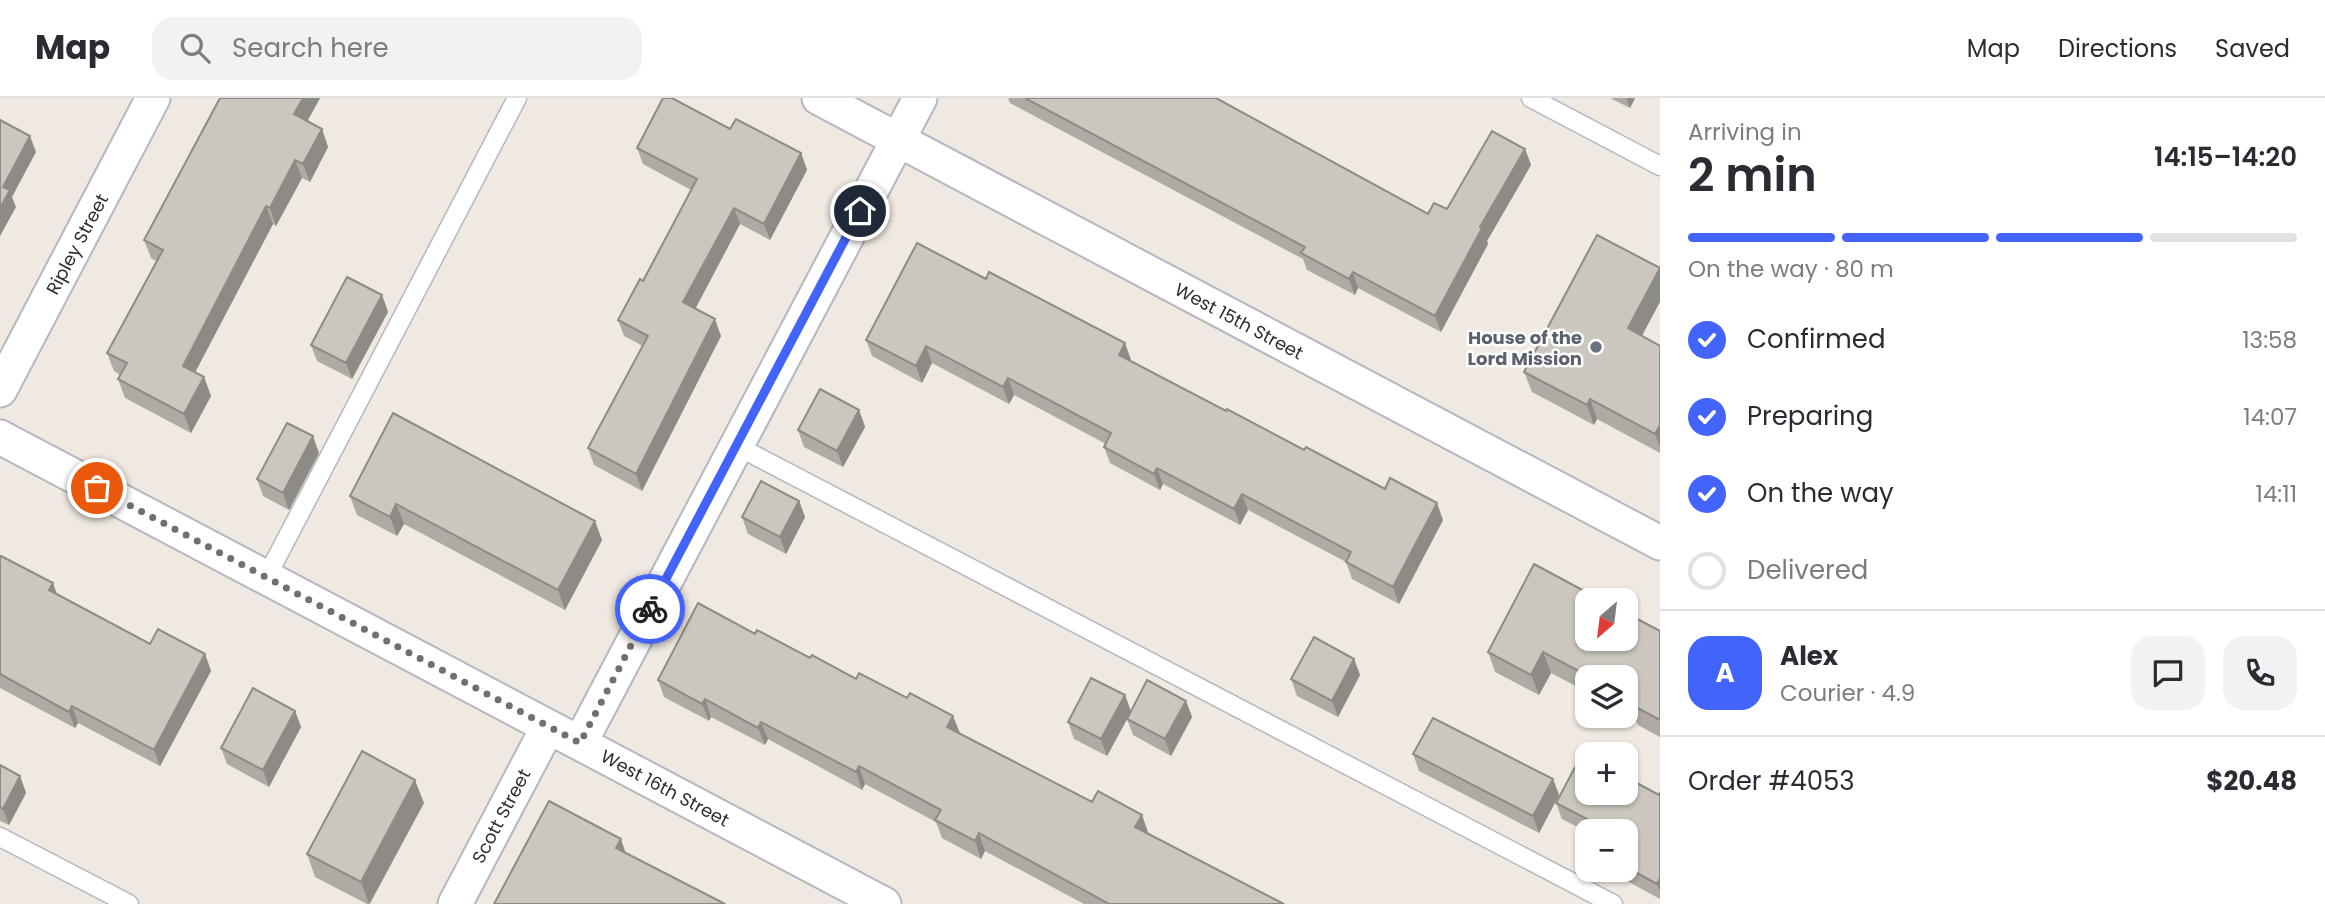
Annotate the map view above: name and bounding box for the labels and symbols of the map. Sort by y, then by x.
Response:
pin [830,181,890,241]
street label: Ripley Street [40,189,114,299]
street label: West 15th Street [1170,277,1308,365]
place label: House of the Lord Mission [1467,325,1582,371]
marker: House of the Lord Mission [1588,339,1604,355]
pin [67,458,127,518]
courier [615,574,685,644]
north arrow [1575,588,1638,651]
street label: West 16th Street [596,744,734,832]
street label: Scott Street [466,764,536,868]

